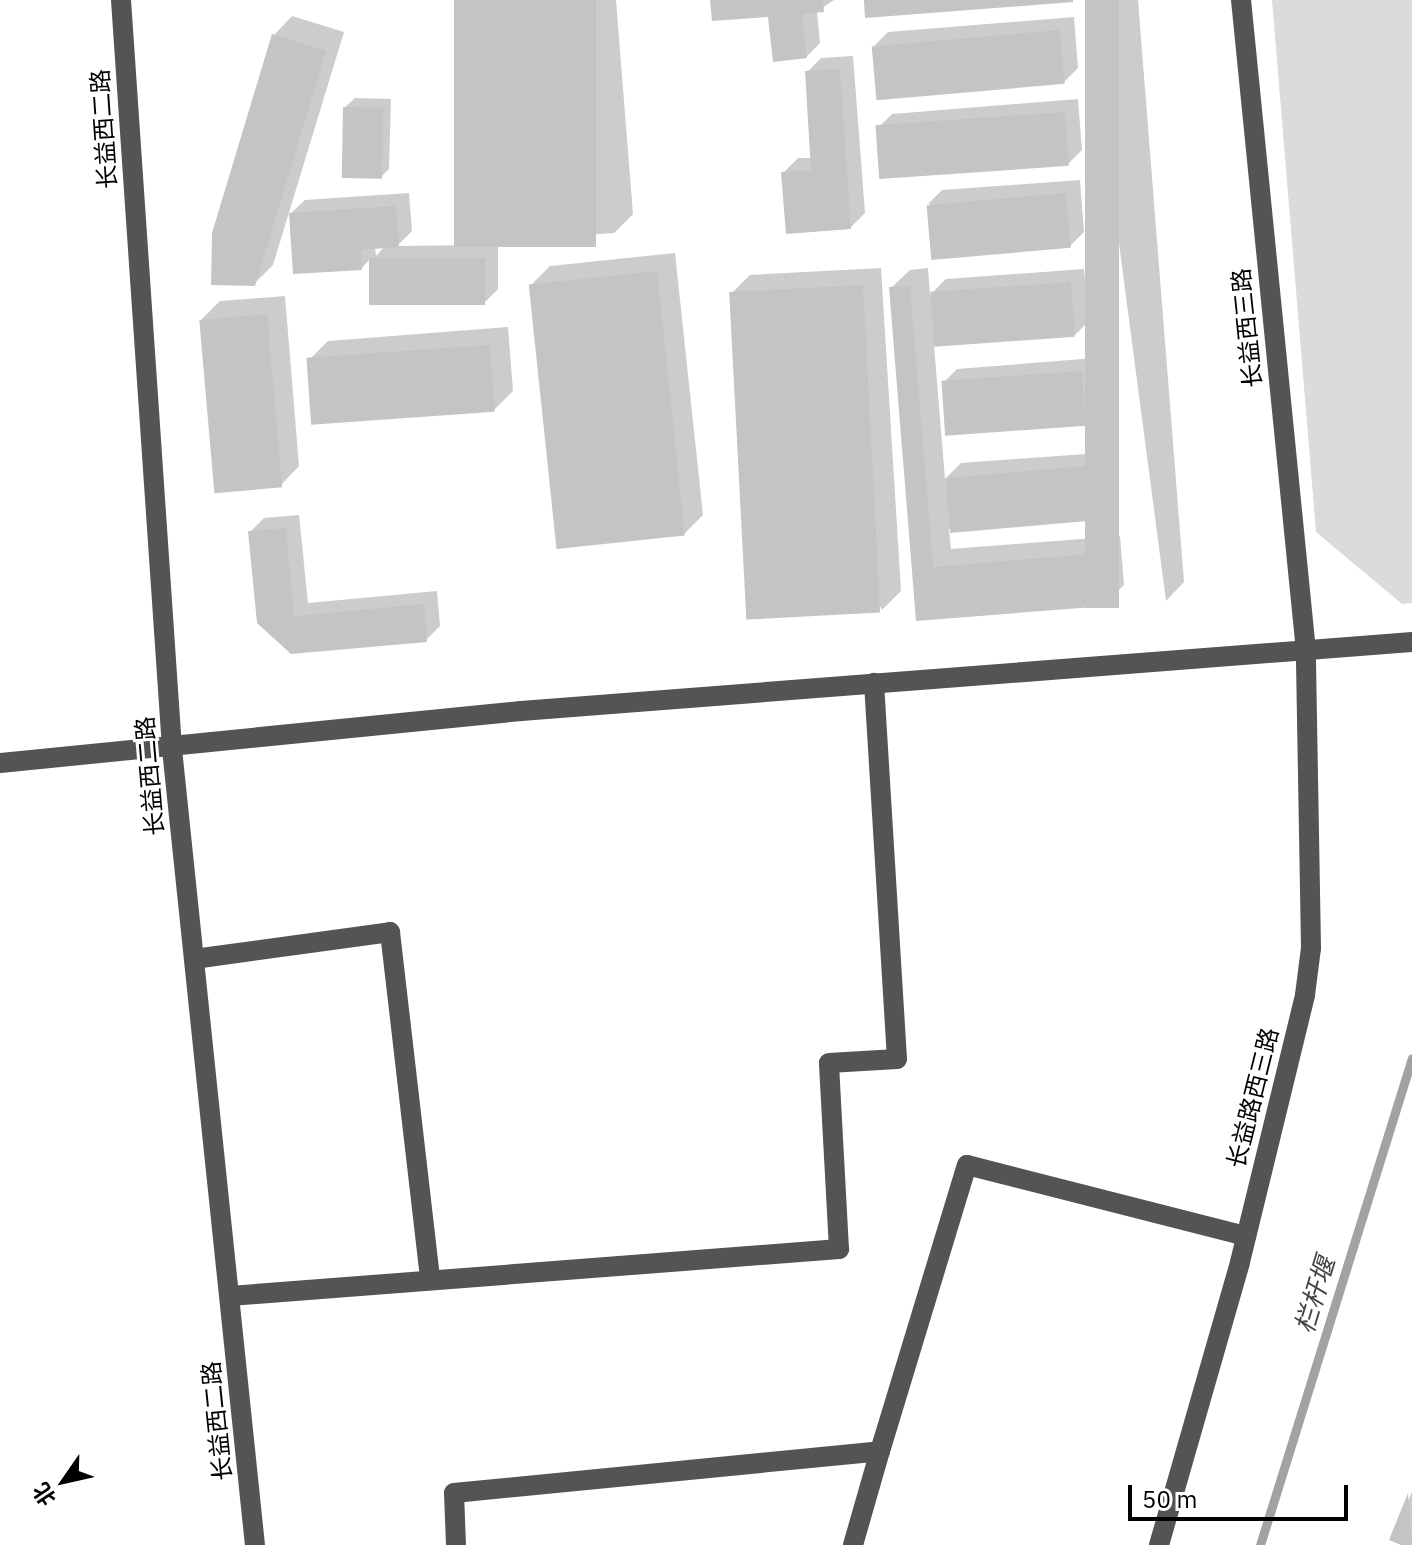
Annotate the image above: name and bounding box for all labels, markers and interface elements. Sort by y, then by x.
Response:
street label: 长益西二路 [85,68,123,190]
street label: 长益西三路 [1226,267,1268,389]
street label: 长益西二路 [130,715,170,837]
street label: 长益路西三路 [1222,1025,1284,1171]
water label: 栏杆堰 [1289,1253,1341,1337]
street label: 长益西二路 [196,1360,238,1482]
north arrow [24,1441,104,1521]
scale bar [1132,1469,1352,1519]
text: 北 [26,1477,62,1512]
text: 50 m [1142,1483,1197,1515]

